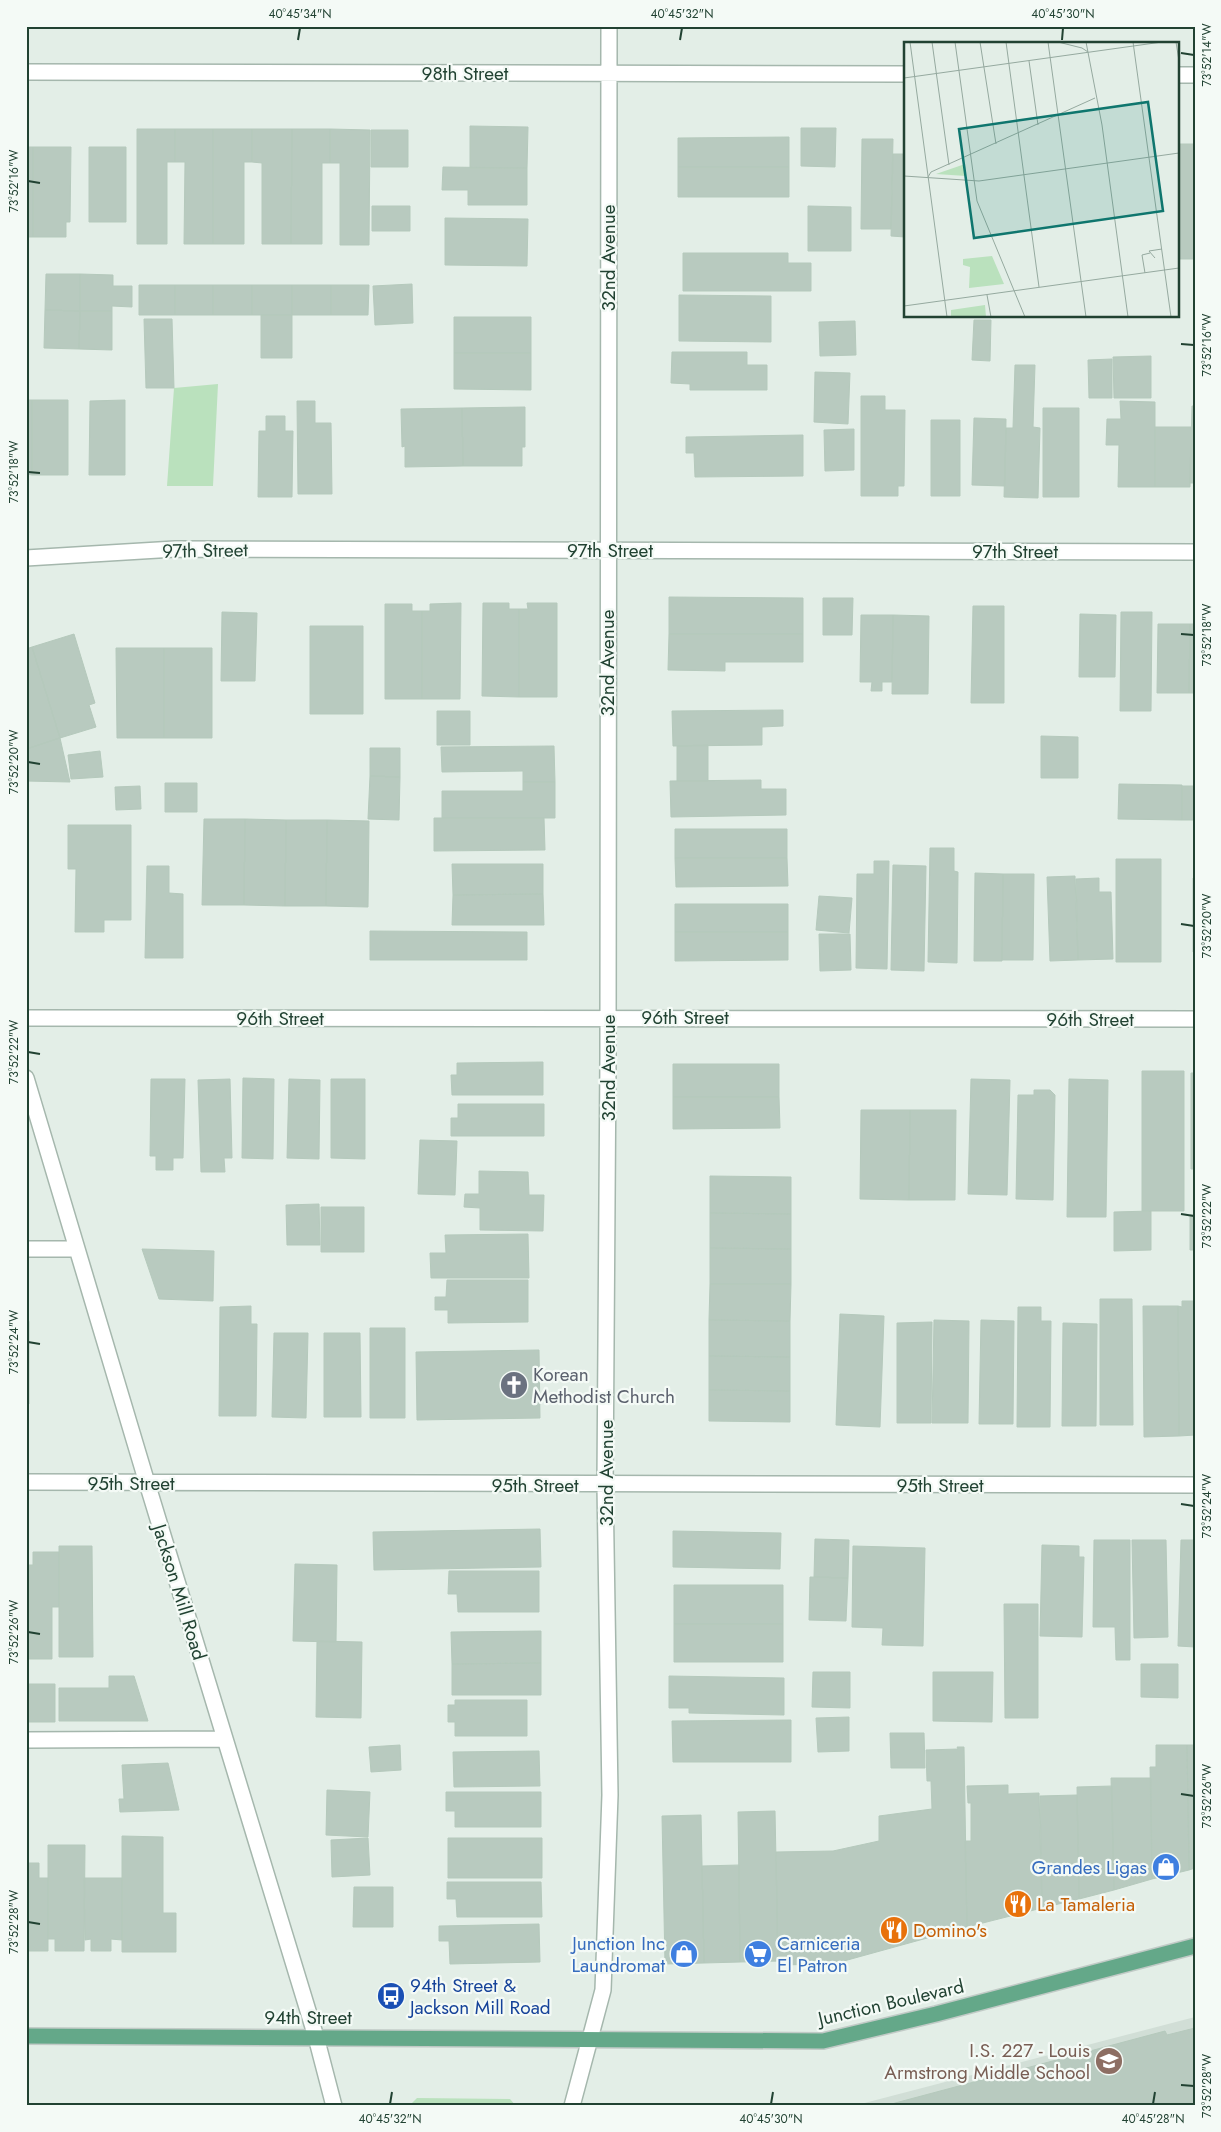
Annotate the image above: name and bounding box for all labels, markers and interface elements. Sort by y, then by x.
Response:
text: 40°45'34"N [268,5,332,23]
text: 40°45'32"N [651,5,713,23]
text: 40°45'30"N [1031,5,1095,23]
text: 73°52'14"W [1198,23,1216,87]
inset map [904,42,1178,318]
street label: 98th Street [422,60,509,87]
text: 73°52'16"W [5,149,23,212]
street label: 32nd Avenue [595,204,622,311]
text: 73°52'16"W [1198,313,1216,376]
text: 73°52'18"W [5,441,23,503]
street label: 97th Street [162,536,249,565]
street label: 97th Street [567,537,653,564]
street label: 97th Street [972,538,1058,565]
text: 73°52'18"W [1198,604,1216,666]
street label: 32nd Avenue [594,609,621,716]
text: 73°52'20"W [5,730,23,794]
text: 73°52'20"W [1198,894,1216,958]
street label: 96th Street [641,1004,729,1031]
street label: 96th Street [236,1005,324,1032]
street label: 96th Street [1046,1006,1134,1033]
street label: 32nd Avenue [595,1014,622,1121]
text: 73°52'22"W [5,1020,23,1084]
text: 73°52'22"W [1198,1184,1216,1248]
text: 73°52'24"W [5,1310,23,1374]
place label: Korean Methodist Church [533,1361,675,1410]
church icon: Korean Methodist Church [499,1370,529,1400]
street label: 32nd Avenue [593,1419,620,1526]
street label: 95th Street [87,1470,175,1497]
street label: 95th Street [491,1472,579,1499]
street label: 95th Street [896,1472,984,1499]
text: 73°52'24"W [1198,1474,1216,1538]
street label: Jackson Mill Road [145,1518,213,1663]
text: 73°52'26"W [5,1600,23,1664]
text: 73°52'26"W [1198,1764,1216,1828]
shop icon: Grandes Ligas [1151,1852,1181,1882]
place label: Grandes Ligas [1032,1854,1147,1881]
restaurant icon: La Tamaleria [1003,1889,1033,1919]
text: 73°52'28"W [5,1890,23,1954]
place label: La Tamaleria [1037,1891,1135,1918]
restaurant icon: Domino's [879,1915,909,1945]
place label: Domino's [913,1917,987,1944]
place label: Junction Inc Laundromat [569,1930,665,1979]
place label: Carniceria El Patron [777,1930,860,1979]
shop icon: Junction Inc Laundromat [669,1939,699,1969]
supermarket icon: Carniceria El Patron [743,1939,773,1969]
place label: 94th Street & Jackson Mill Road [407,1972,551,2021]
street label: Junction Boulevard [813,1973,967,2033]
bus stop icon: 94th Street & Jackson Mill Road [376,1981,406,2011]
street label: 94th Street [264,2004,352,2031]
place label: I.S. 227 - Louis Armstrong Middle School [884,2037,1090,2086]
school or university icon: I.S. 227 - Louis Armstrong Middle School [1094,2046,1124,2076]
text: 73°52'28"W [1198,2054,1216,2118]
text: 40°45'32"N [359,2110,421,2128]
text: 40°45'30"N [739,2110,803,2128]
text: 40°45'28"N [1122,2110,1184,2128]

